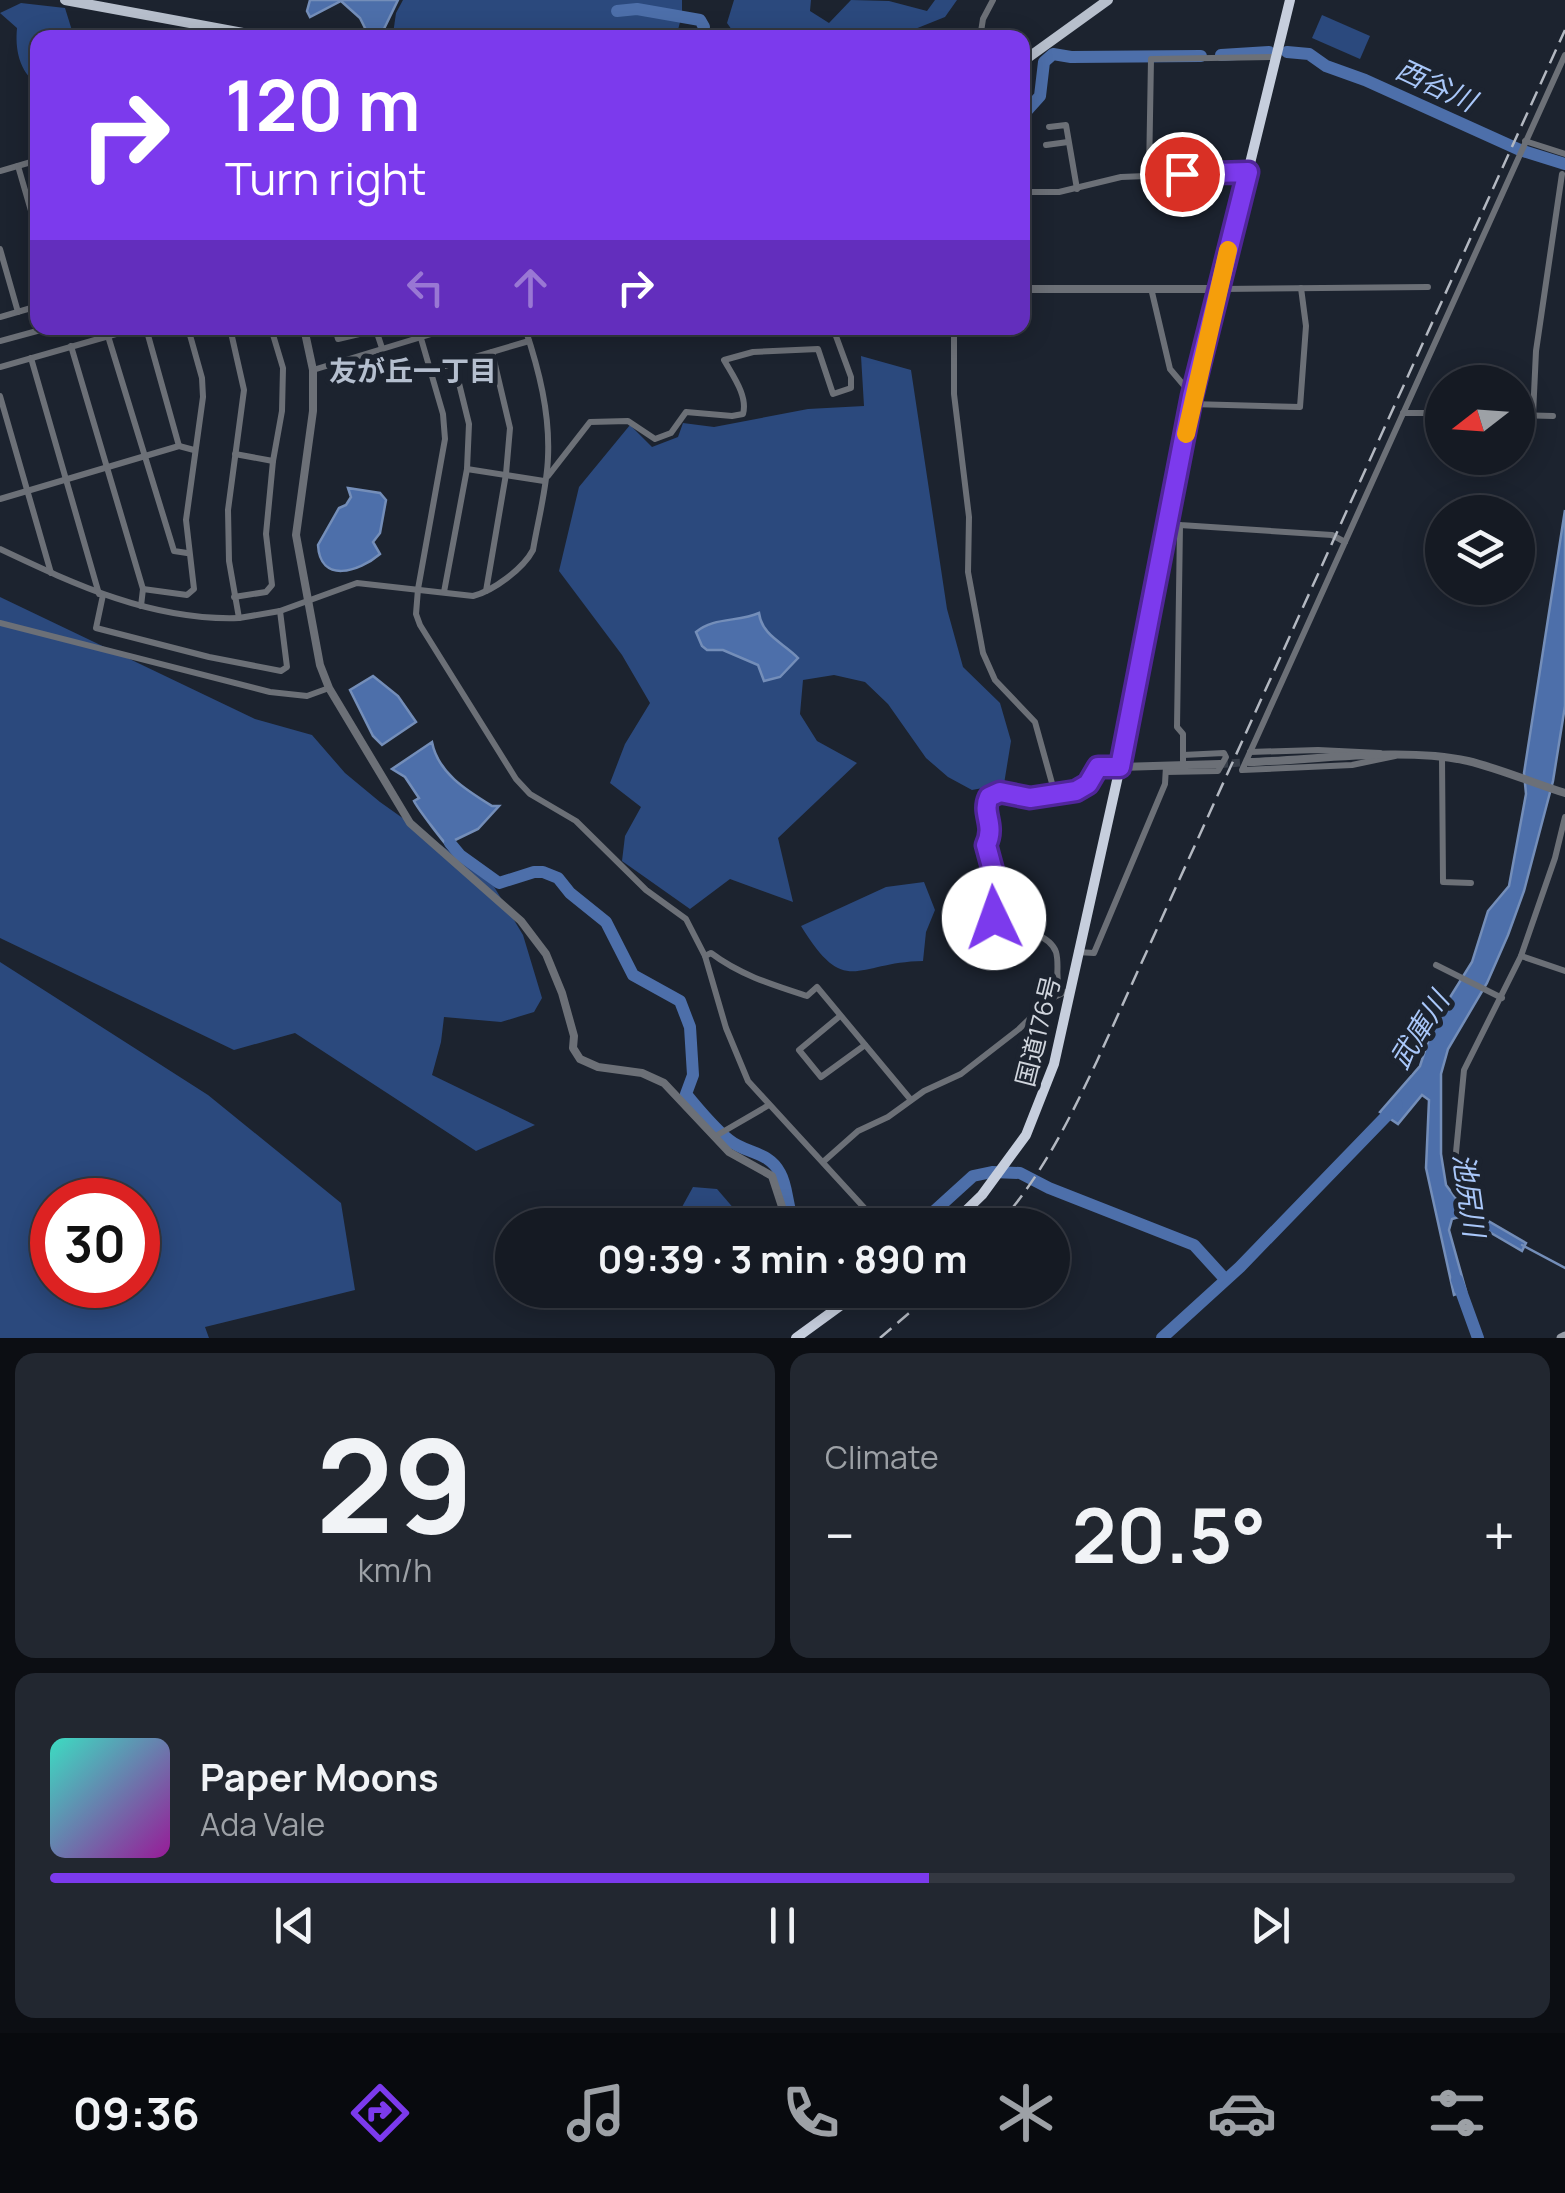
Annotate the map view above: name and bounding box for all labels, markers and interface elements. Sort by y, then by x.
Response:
water label: 西谷川 [1390,49,1485,120]
text: 120 m [225,56,420,152]
icon: right [60,70,190,200]
pin [1140,132,1225,217]
text: Turn right [225,147,426,209]
icon: arrive [1155,147,1210,202]
icon: left [398,260,453,315]
icon: ahead [503,260,558,315]
icon: right [608,260,663,315]
district label: 友が丘一丁目 [329,351,497,389]
north arrow [1425,365,1535,475]
map controls [1425,365,1535,605]
button: layers [1425,495,1535,605]
position arrow [942,866,1046,970]
street label: 国道176号 [1007,972,1068,1090]
water label: 武庫川 [1380,981,1458,1075]
water label: 池尻川 [1445,1151,1495,1242]
speed limit sign: 30 [30,1178,160,1308]
text: 09:39 · 3 min · 890 m [598,1232,967,1284]
text: 29 [316,1394,474,1572]
text: Climate [825,1435,939,1479]
text: 20.5° [1072,1483,1266,1586]
text: − [825,1497,855,1573]
text: + [1483,1497,1515,1573]
text: km/h [358,1548,432,1592]
text: Paper Moons [200,1750,439,1802]
text: Ada Vale [200,1802,325,1846]
icon: previous [267,1898,322,1953]
icon: pause [755,1898,810,1953]
icon: next [1243,1898,1298,1953]
icon: directions [345,2078,415,2148]
icon: music [561,2078,631,2148]
icon: phone [776,2078,846,2148]
icon: climate [991,2078,1061,2148]
icon: car [1207,2078,1277,2148]
icon: filters [1422,2078,1492,2148]
text: 09:36 [73,2082,200,2144]

